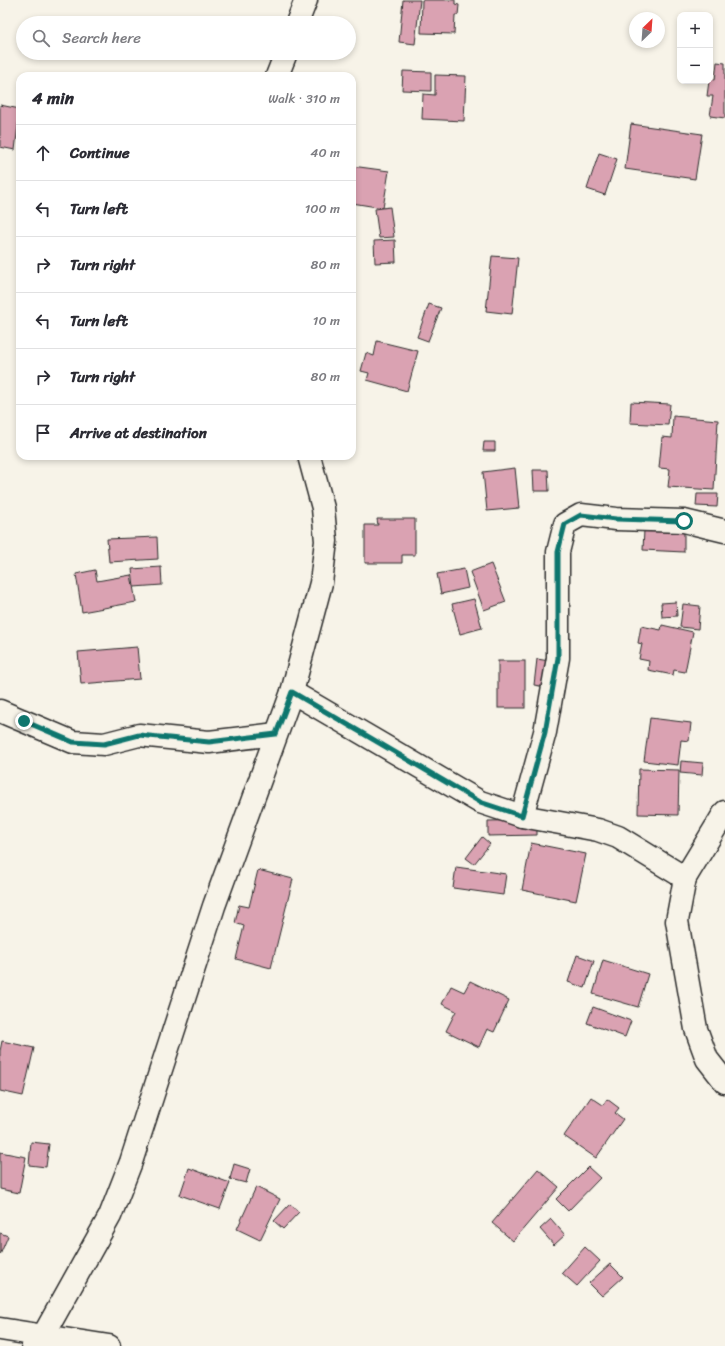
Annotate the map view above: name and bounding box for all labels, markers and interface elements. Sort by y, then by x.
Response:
north arrow [629,12,665,48]
map controls [677,12,713,84]
button: + [677,12,713,48]
search box [16,16,356,60]
text: Search here [62,25,141,51]
icon: search [30,27,52,49]
button: − [677,48,713,84]
text: 4 min [32,83,74,113]
text: Walk · 310 m [268,87,340,110]
text: Continue [70,140,130,166]
text: 40 m [310,141,340,164]
icon: ahead [32,142,54,164]
text: Turn left [70,196,128,222]
text: 100 m [305,197,340,220]
icon: left [32,198,54,220]
text: Turn right [70,252,135,278]
text: 80 m [311,253,340,276]
icon: right [32,254,54,276]
text: Turn left [70,308,128,334]
text: 10 m [313,309,340,332]
icon: left [32,310,54,332]
text: Turn right [70,364,135,390]
text: 80 m [311,365,340,388]
icon: right [32,366,54,388]
text: Arrive at destination [70,420,207,446]
icon: arrive [32,422,54,444]
route start [675,512,693,530]
route end [15,712,33,730]

